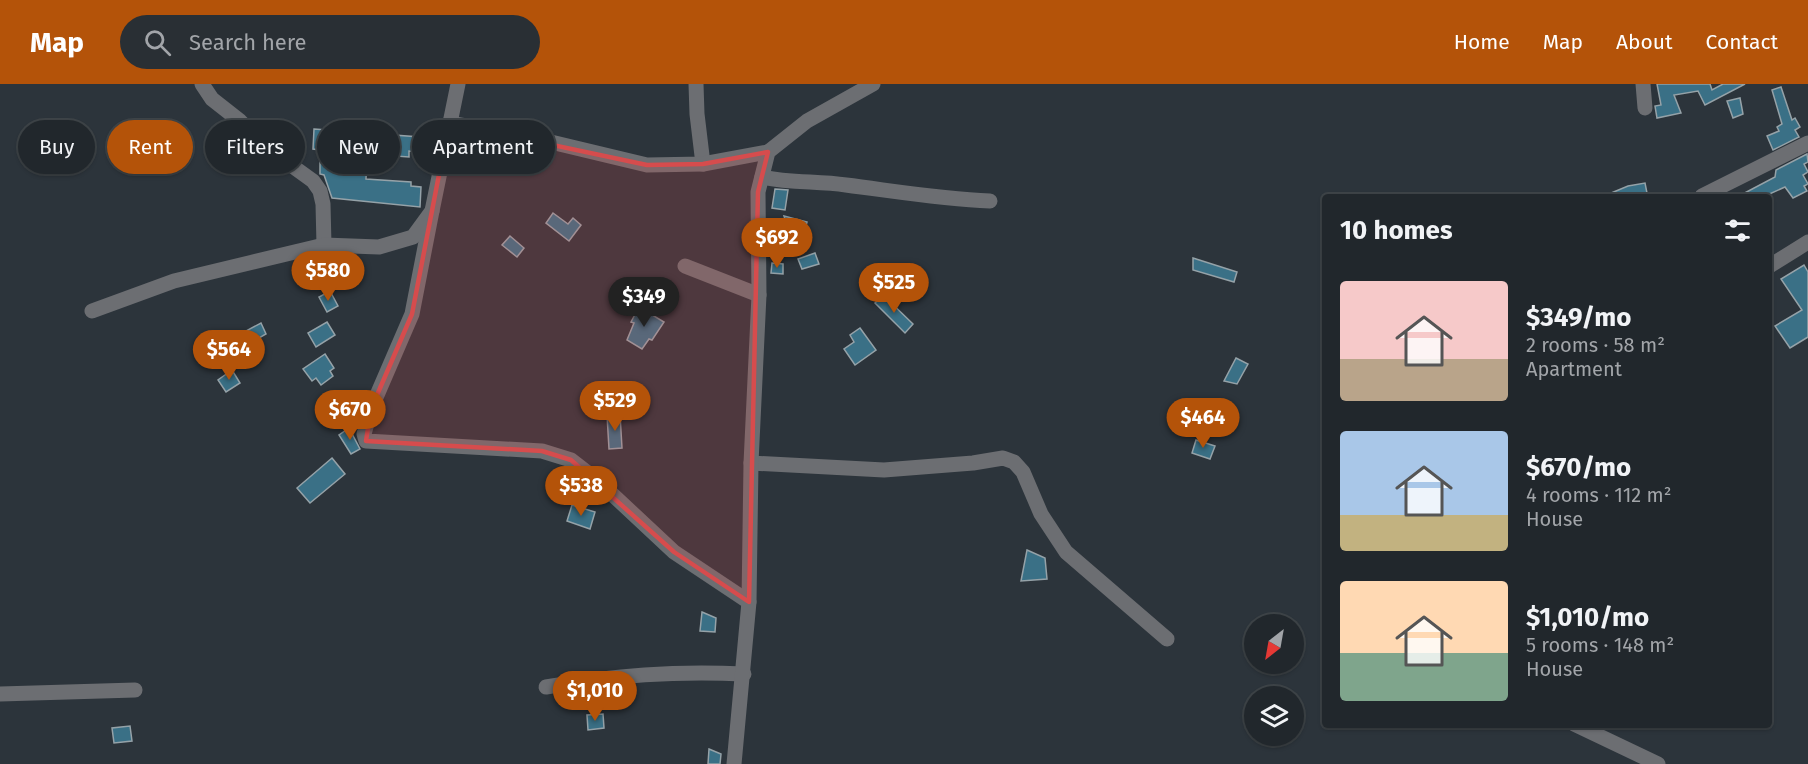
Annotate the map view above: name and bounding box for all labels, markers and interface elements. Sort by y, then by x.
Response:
search box [120,15,540,69]
text: Map [30,26,84,59]
icon: search [141,26,174,59]
text: Search here [189,29,307,56]
text: Home [1454,29,1510,55]
text: Map [1543,29,1583,55]
text: About [1616,29,1673,55]
text: Contact [1706,29,1778,55]
chip: Buy [18,120,95,174]
chip: Rent [107,120,193,174]
chip: Filters [205,120,305,174]
chip: New [317,120,400,174]
chip: Apartment [412,120,555,174]
icon: filters [1721,214,1754,247]
text: 10 homes [1340,215,1453,246]
pin: $692 [741,218,813,269]
text: $692 [755,225,799,249]
pin: $580 [292,251,364,302]
text: $580 [305,258,351,282]
pin: $525 [858,263,930,314]
text: $525 [873,270,915,294]
pin: $349 [608,277,680,328]
text: $349 [622,284,666,308]
text: $349/mo [1526,302,1631,333]
icon: home [1388,305,1460,377]
pin: $564 [193,330,265,381]
text: 2 rooms · 58 m² [1526,333,1665,357]
text: $564 [207,337,251,361]
text: Apartment [1526,357,1622,381]
pin: $529 [579,381,651,432]
text: $529 [594,388,636,412]
pin: $670 [314,390,386,441]
text: $670 [329,397,371,421]
pin: $464 [1167,398,1239,449]
text: $464 [1181,405,1225,429]
text: $670/mo [1526,452,1631,483]
icon: home [1388,455,1460,527]
pin: $538 [545,466,617,517]
text: $538 [559,473,603,497]
text: 4 rooms · 112 m² [1526,483,1672,507]
text: House [1526,507,1583,531]
text: $1,010/mo [1526,602,1649,633]
icon: home [1388,605,1460,677]
north arrow [1244,614,1304,674]
map controls [1244,614,1304,746]
text: 5 rooms · 148 m² [1526,633,1674,657]
text: House [1526,657,1583,681]
pin: $1,010 [546,671,644,722]
text: $1,010 [567,678,623,702]
button: layers [1244,686,1304,746]

